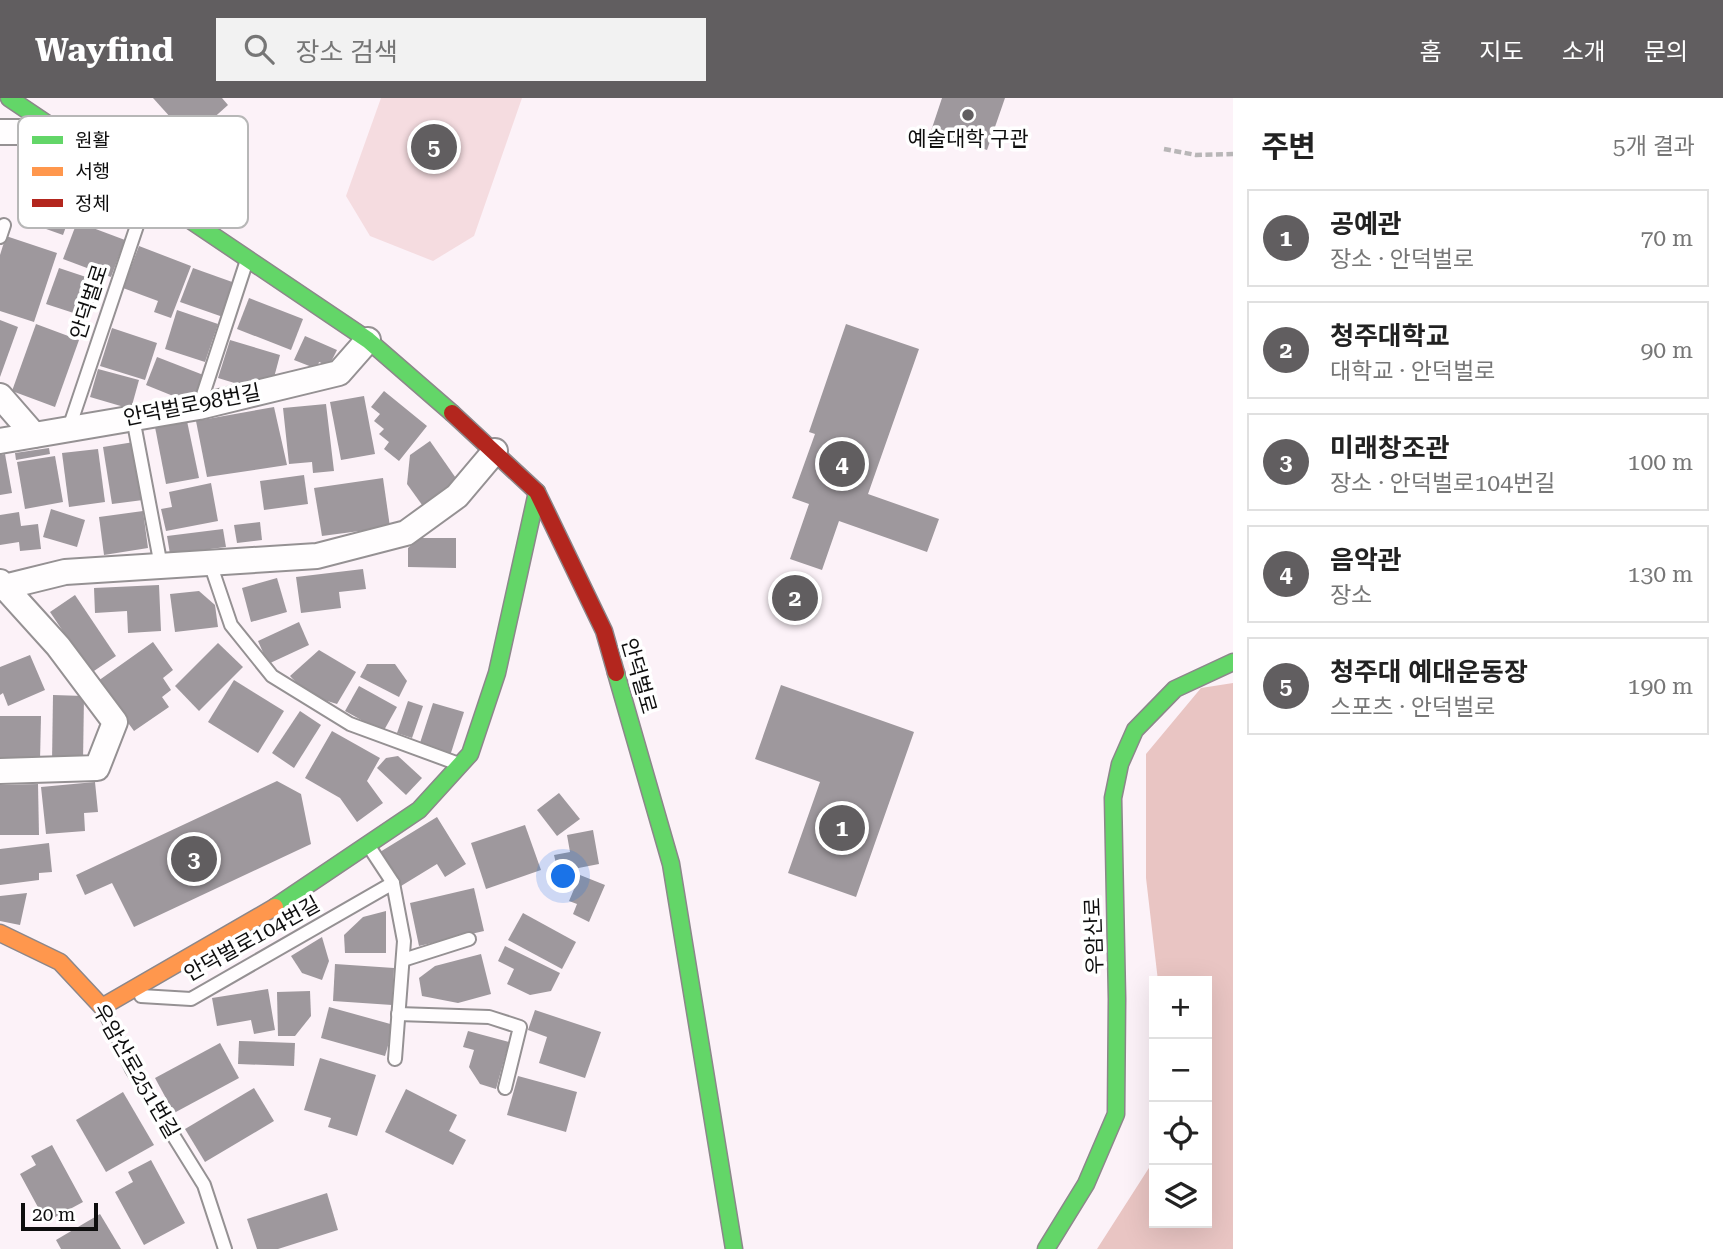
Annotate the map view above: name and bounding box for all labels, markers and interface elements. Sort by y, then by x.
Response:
search box [216,18,706,81]
text: Wayfind [35,30,174,69]
icon: search [240,30,278,68]
text: 장소 검색 [296,37,398,67]
text: 홈 [1419,38,1441,66]
text: 지도 [1479,38,1524,66]
text: 소개 [1562,38,1606,66]
text: 문의 [1644,38,1688,66]
marker: 예술대학 구관 [960,107,976,123]
legend [18,116,248,228]
pin: 5 [411,121,457,173]
place label: 예술대학 구관 [907,127,1029,151]
text: 원활 [75,129,110,152]
text: 주변 [1261,129,1316,164]
text: 5개 결과 [1613,133,1695,160]
text: 서행 [75,160,110,183]
text: 정체 [75,192,110,215]
text: 공예관 [1330,209,1402,239]
text: 1 [1280,225,1292,252]
text: 70 m [1640,225,1693,252]
text: 장소 · 안덕벌로 [1330,246,1474,273]
street label: 안덕벌로 [66,262,112,342]
text: 청주대학교 [1330,321,1450,351]
text: 2 [1280,337,1292,364]
text: 90 m [1640,337,1693,364]
text: 대학교 · 안덕벌로 [1330,358,1496,385]
street label: 안덕벌로98번길 [121,380,263,430]
text: 미래창조관 [1330,433,1450,463]
pin: 4 [819,438,865,490]
text: 3 [1280,449,1292,476]
text: 100 m [1628,449,1693,476]
text: 장소 · 안덕벌로104번길 [1330,470,1555,497]
text: 음악관 [1330,545,1402,575]
text: 4 [1280,561,1292,588]
text: 130 m [1628,561,1693,588]
pin: 2 [772,572,818,624]
text: 장소 [1330,582,1372,609]
street label: 안덕벌로 [617,636,661,716]
text: 청주대 예대운동장 [1330,657,1528,687]
text: 5 [1280,673,1292,700]
text: 190 m [1628,673,1693,700]
text: 스포츠 · 안덕벌로 [1330,694,1496,721]
pin: 1 [819,802,865,854]
pin: 3 [171,833,217,885]
your location [546,859,580,893]
street label: 안덕벌로104번길 [180,892,324,986]
street label: 우암산로 [1081,897,1107,975]
map controls [1149,976,1212,1228]
button: + [1149,976,1212,1039]
street label: 우암산로251번길 [88,1000,184,1142]
button: − [1149,1039,1212,1102]
button: locate [1149,1102,1212,1165]
button: layers [1149,1165,1212,1228]
scale bar [21,1200,98,1232]
text: 20 m [32,1203,75,1226]

